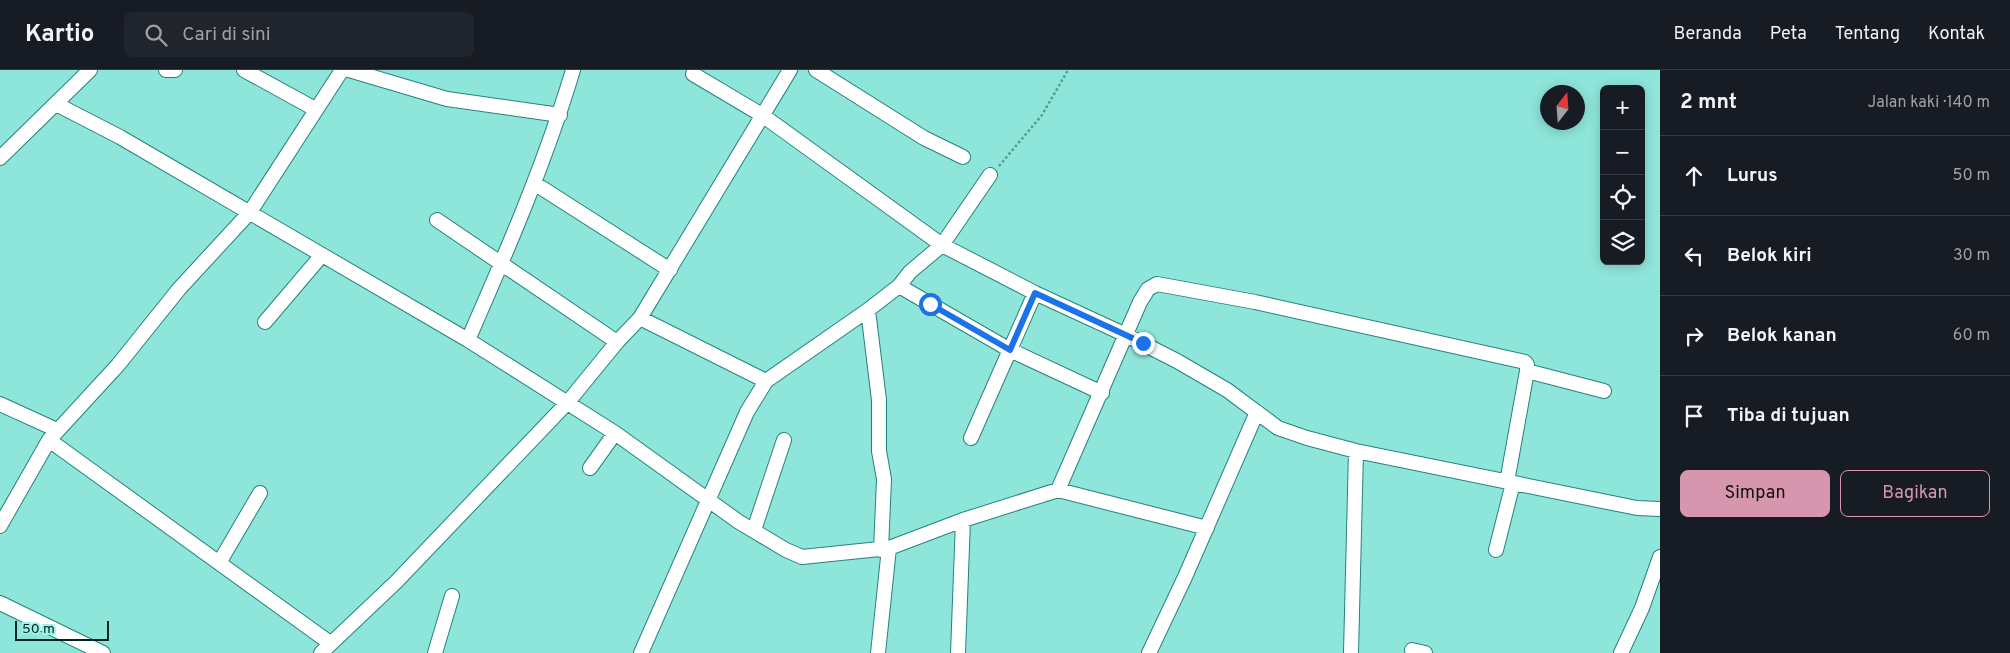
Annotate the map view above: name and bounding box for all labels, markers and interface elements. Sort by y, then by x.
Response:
search box [124,12,474,57]
text: Kartio [25,20,94,50]
icon: search [142,21,170,49]
text: Cari di sini [182,23,271,47]
text: Beranda [1673,23,1742,46]
text: Peta [1770,23,1807,46]
text: Tentang [1835,23,1900,46]
text: Kontak [1928,23,1985,46]
north arrow [1540,85,1585,130]
map controls [1600,85,1645,265]
button: + [1600,85,1645,130]
text: 2 mnt [1680,89,1737,116]
text: Jalan kaki · 140 m [1868,93,1990,113]
button: − [1600,130,1645,175]
icon: ahead [1680,162,1708,190]
text: Lurus [1727,164,1778,188]
text: 50 m [1953,166,1990,186]
button: locate [1600,175,1645,220]
button: layers [1600,220,1645,265]
icon: left [1680,242,1708,270]
text: Belok kiri [1727,244,1812,268]
text: 30 m [1953,246,1990,266]
route start [919,293,942,316]
icon: right [1680,322,1708,350]
text: Belok kanan [1727,324,1837,348]
text: 60 m [1953,326,1990,346]
route end [1132,332,1155,355]
icon: arrive [1680,402,1708,430]
text: Tiba di tujuan [1727,404,1850,428]
button: Simpan [1680,470,1830,517]
button: Bagikan [1840,470,1990,517]
scale bar [15,618,109,641]
text: 50 m [22,621,55,638]

